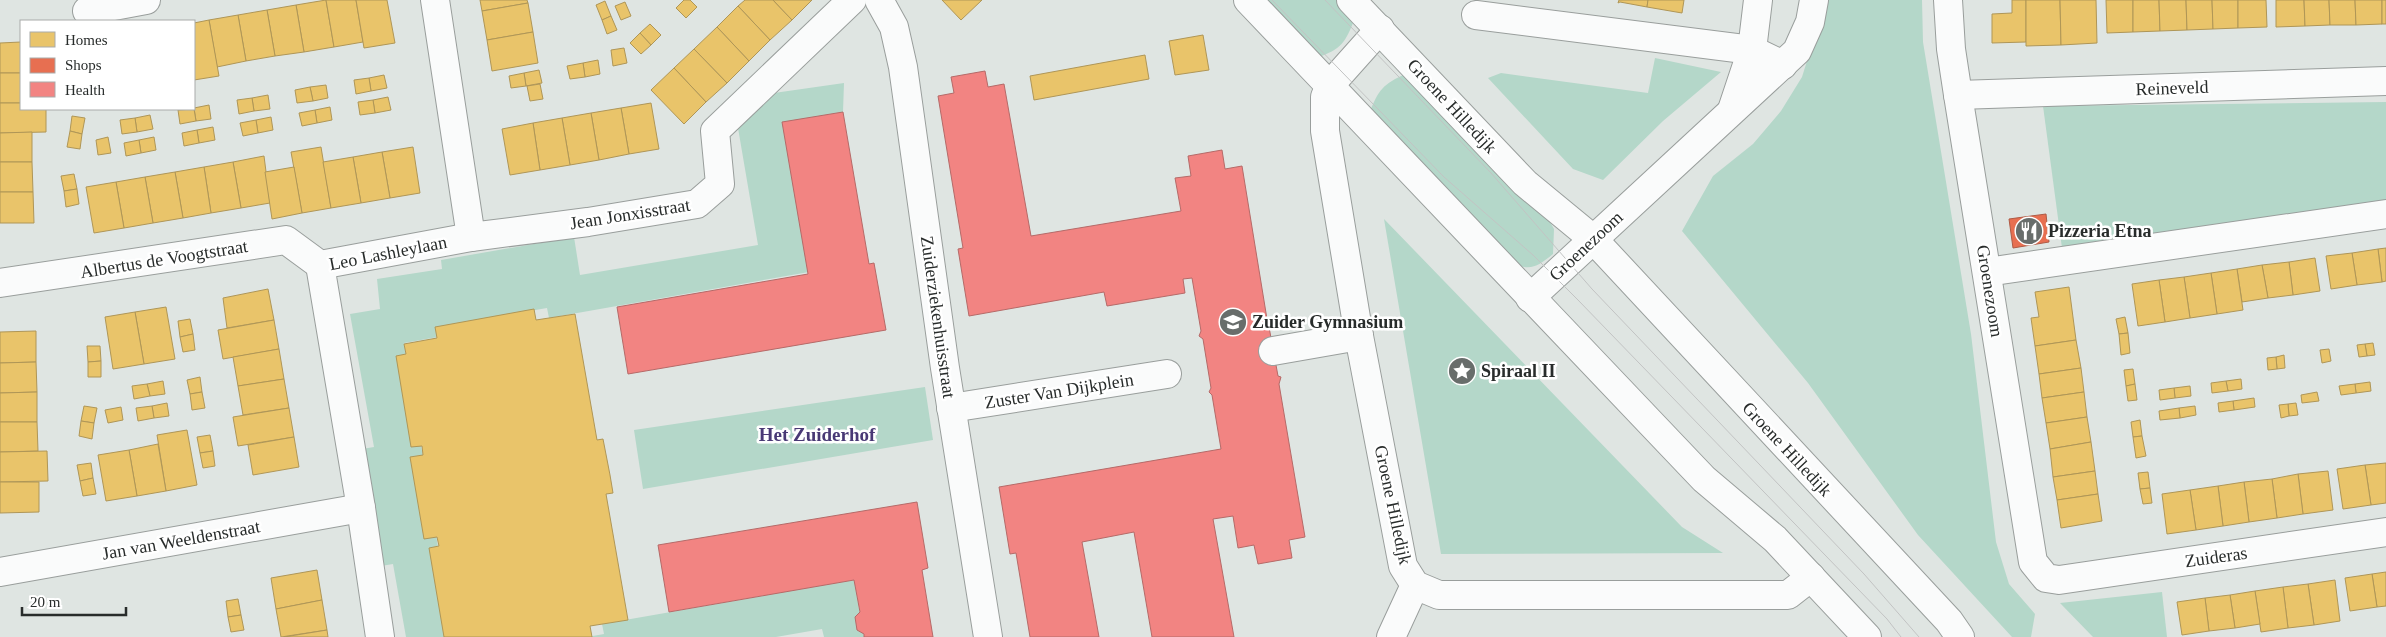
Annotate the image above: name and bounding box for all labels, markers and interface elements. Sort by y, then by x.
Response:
legend [20,20,195,110]
text: Homes [65,32,108,48]
street label: Groene Hilledijk [1403,55,1501,157]
text: Shops [65,57,102,73]
street label: Reineveld [2135,77,2209,99]
text: Health [65,82,105,98]
street label: Jean Jonxisstraat [568,195,692,233]
street label: Groenezoom [1545,207,1627,285]
restaurant icon: Pizzeria Etna [2014,216,2044,246]
place label: Pizzeria Etna [2048,221,2151,241]
street label: Leo Lashleylaan [327,232,449,274]
street label: Zuiderziekenhuisstraat [917,234,959,400]
street label: Albertus de Voogtstraat [79,236,249,282]
street label: Groenezoom [1973,244,2007,338]
school or university icon: Zuider Gymnasium [1218,307,1248,337]
place label: Zuider Gymnasium [1252,312,1403,332]
place icon: Spiraal II [1447,356,1477,386]
place label: Spiraal II [1481,361,1556,381]
street label: Zuster Van Dijkplein [983,369,1135,413]
street label: Groene Hilledijk [1738,398,1836,500]
district label: Het Zuiderhof [759,424,876,445]
street label: Groene Hilledijk [1371,444,1415,566]
street label: Jan van Weeldenstraat [100,516,262,564]
street label: Zuideras [2183,543,2249,571]
scale bar [22,584,126,616]
text: 20 m [30,594,61,610]

